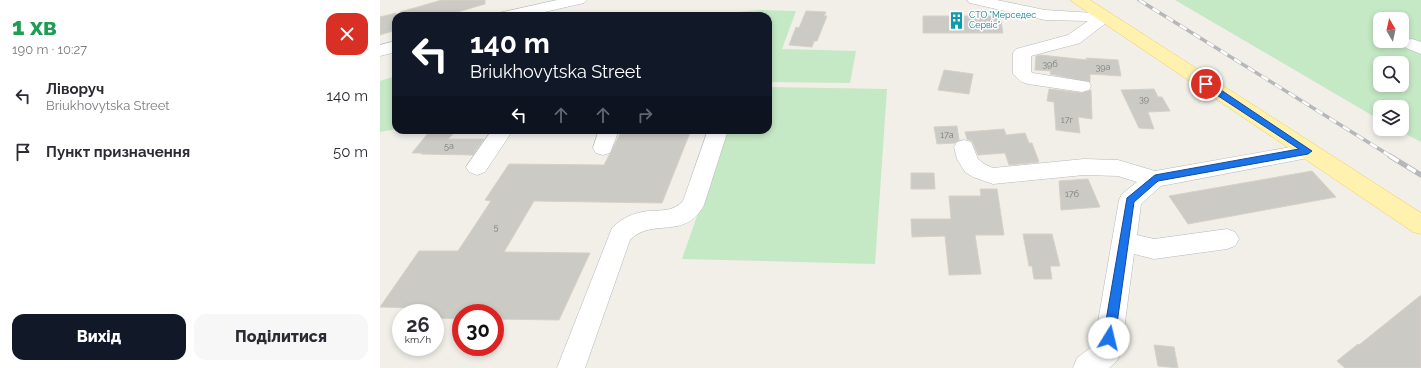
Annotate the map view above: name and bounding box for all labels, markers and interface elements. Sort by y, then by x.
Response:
building icon: СТО "Мерседес Сервіс" [946,10,966,30]
place label: СТО "Мерседес Сервіс" [969,10,1036,30]
text: 1 хв [12,12,57,41]
north arrow [1373,12,1409,48]
map controls [1373,12,1409,136]
button: close [326,13,368,55]
text: 140 m [470,27,550,60]
icon: left [404,28,456,80]
text: 190 m · 10:27 [12,42,87,57]
button: search [1373,56,1409,92]
house number: 39б [1042,59,1058,69]
text: Briukhovytska Street [470,61,641,82]
house number: 39а [1096,62,1111,72]
pin [1189,67,1223,101]
icon: arrive [1195,73,1217,95]
text: Ліворуч [46,80,104,98]
icon: left [12,85,34,107]
text: 140 m [327,87,368,105]
house number: 39 [1139,94,1149,104]
text: Briukhovytska Street [46,98,170,113]
button: layers [1373,100,1409,136]
icon: left [508,104,530,126]
icon: ahead [550,104,572,126]
icon: ahead [592,104,614,126]
icon: right [634,104,656,126]
house number: 17г [1061,115,1073,125]
house number: 17а [940,130,954,140]
icon: arrive [12,141,34,163]
house number: 5а [444,141,454,151]
text: Пункт призначення [46,143,190,161]
text: 50 m [333,143,368,161]
house number: 17б [1065,189,1080,199]
house number: 5 [494,222,499,232]
speed limit sign: 30 [452,304,504,356]
text: 26 [406,313,430,337]
button: Вихід [12,314,186,360]
button: Поділитися [194,314,368,360]
position arrow [1088,317,1130,359]
text: km/h [405,334,431,345]

